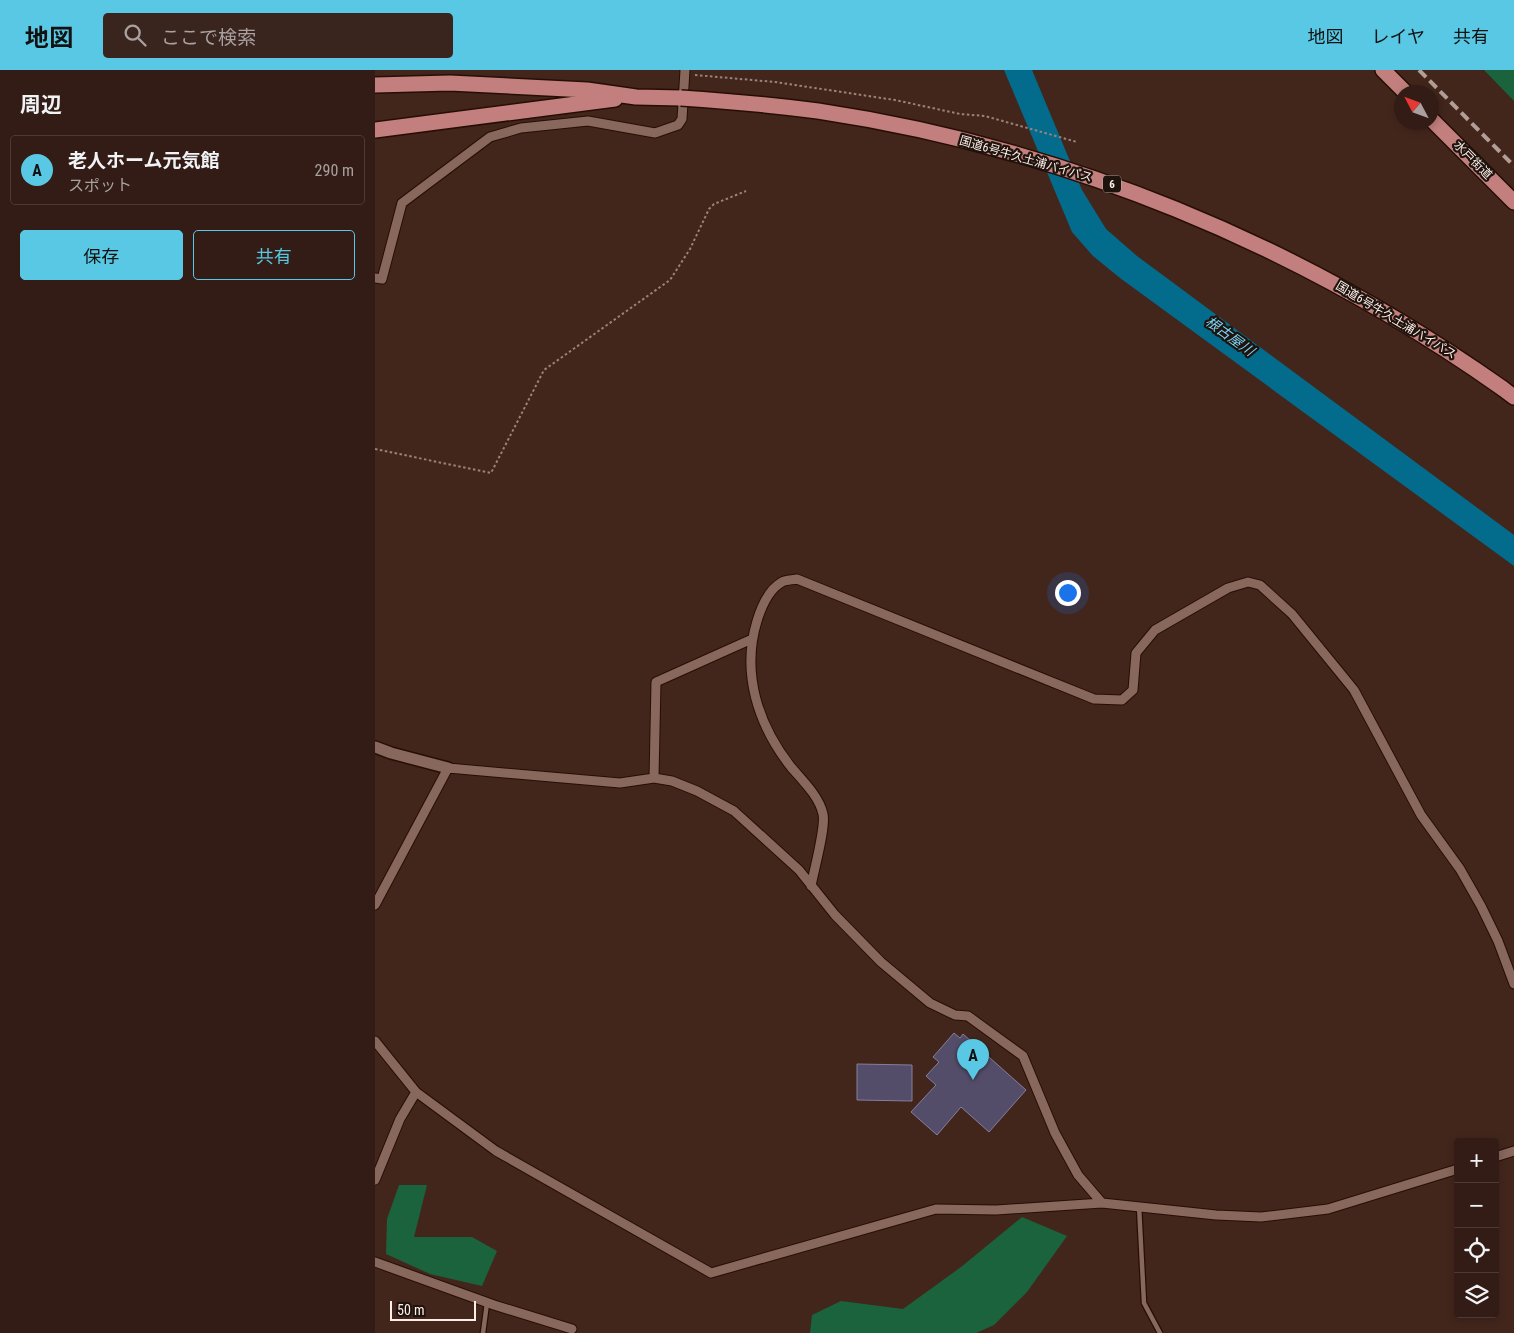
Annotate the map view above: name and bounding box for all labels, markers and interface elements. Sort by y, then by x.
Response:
search box [103,13,453,58]
icon: search [121,21,149,49]
text: 地図 [25,24,73,52]
text: ここで検索 [161,26,256,49]
text: 地図 [1308,26,1344,47]
text: レイヤ [1372,26,1425,47]
text: 共有 [1453,26,1489,47]
north arrow [1394,85,1439,130]
text: 周辺 [20,93,62,117]
street label: 国道6号牛久土浦バイパス [958,133,1094,185]
street label: 水戸街道 [1451,138,1495,182]
text: 老人ホーム元気館 [68,149,219,172]
text: A [32,161,42,180]
text: 290 m [315,161,354,180]
text: スポット [68,176,132,195]
road number: 6 [1103,176,1121,192]
button: 保存 [20,230,183,280]
button: 共有 [193,230,355,280]
street label: 国道6号牛久土浦バイパス [1333,279,1459,361]
water label: 根古屋川 [1203,313,1259,360]
your location [1055,580,1081,606]
pin: A [957,1039,989,1080]
map controls [1454,1138,1499,1318]
button: + [1454,1138,1499,1183]
button: − [1454,1183,1499,1228]
button: locate [1454,1228,1499,1273]
button: layers [1454,1273,1499,1318]
scale bar [390,1298,476,1321]
text: 50 m [397,1302,425,1318]

